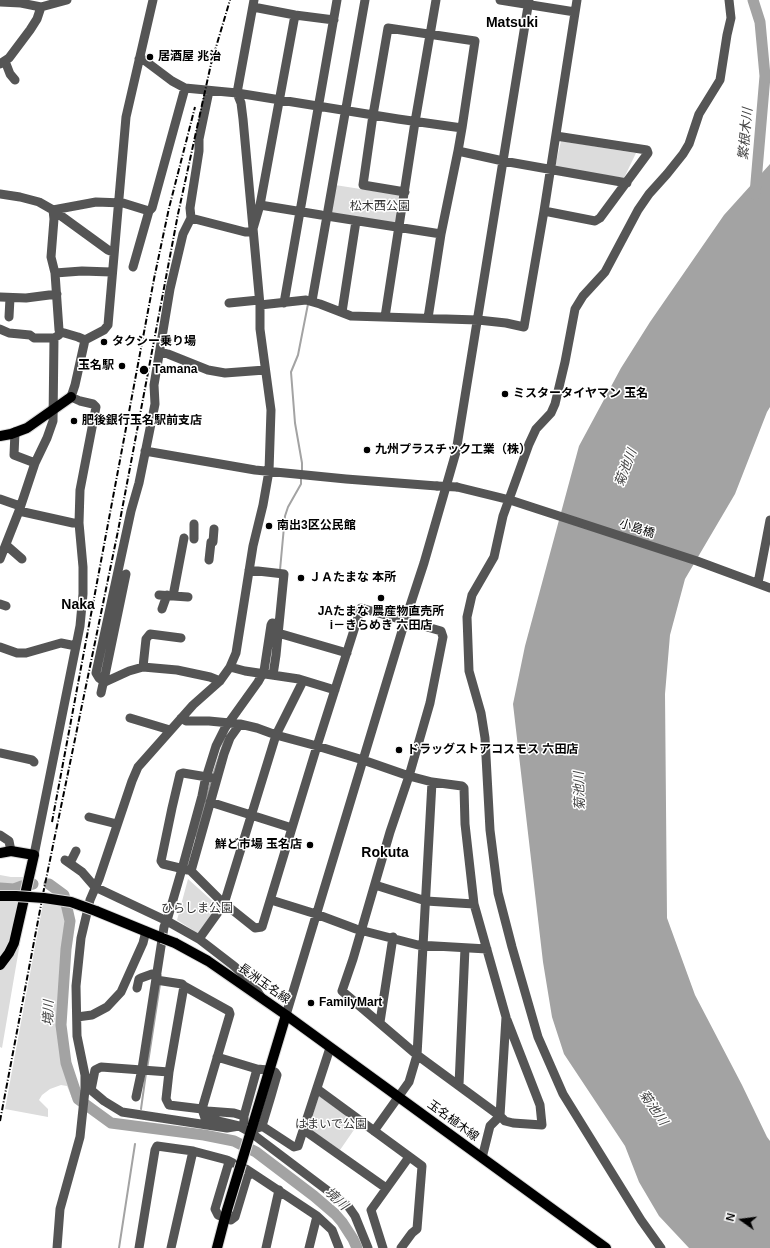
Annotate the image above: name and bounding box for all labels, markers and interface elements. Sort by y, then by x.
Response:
district label: Matsuki [486,15,538,31]
place label: 居酒屋 兆治 [158,50,221,64]
marker: 居酒屋 兆治 [145,52,155,62]
water label: 繁根木川 [736,107,756,161]
park label: 松木西公園 [350,200,410,214]
place label: タクシー乗り場 [112,335,196,349]
marker: タクシー乗り場 [99,337,109,347]
place label: 玉名駅 [78,359,114,373]
marker: 玉名駅 [117,361,127,371]
place label: Tamana [153,363,197,377]
marker: Tamana [138,364,150,376]
place label: ミスタータイヤマン 玉名 [513,387,648,401]
marker: ミスタータイヤマン 玉名 [500,389,510,399]
place label: 肥後銀行玉名駅前支店 [82,414,202,428]
marker: 肥後銀行玉名駅前支店 [69,416,79,426]
place label: 九州プラスチック工業（株） [375,443,531,457]
marker: 九州プラスチック工業（株） [362,445,372,455]
water label: 菊池川 [612,447,640,489]
street label: 小島橋 [618,517,656,541]
place label: 南出3区公民館 [277,519,356,533]
marker: 南出3区公民館 [264,521,274,531]
place label: ＪＡたまな 本所 [309,571,396,585]
marker: ＪＡたまな 本所 [296,573,306,583]
marker: JAたまな 農産物直売所 i－きらめき 六田店 [376,593,386,603]
district label: Naka [61,597,95,613]
place label: JAたまな 農産物直売所 i－きらめき 六田店 [318,605,444,633]
place label: ドラッグストアコスモス 六田店 [407,743,578,757]
marker: ドラッグストアコスモス 六田店 [394,745,404,755]
water label: 菊池川 [572,771,588,811]
place label: 鮮ど市場 玉名店 [215,838,302,852]
marker: 鮮ど市場 玉名店 [305,840,315,850]
district label: Rokuta [361,845,409,861]
park label: ひらしま公園 [161,902,233,916]
street label: 長洲玉名線 [235,961,293,1007]
place label: FamilyMart [319,996,382,1010]
marker: FamilyMart [306,998,316,1008]
water label: 境川 [41,1000,57,1026]
water label: 菊池川 [635,1088,671,1128]
street label: 玉名植木線 [424,1098,482,1144]
park label: はまいで公園 [295,1118,367,1132]
water label: 境川 [321,1184,351,1214]
north arrow [722,1200,762,1240]
text: N [724,1212,737,1222]

